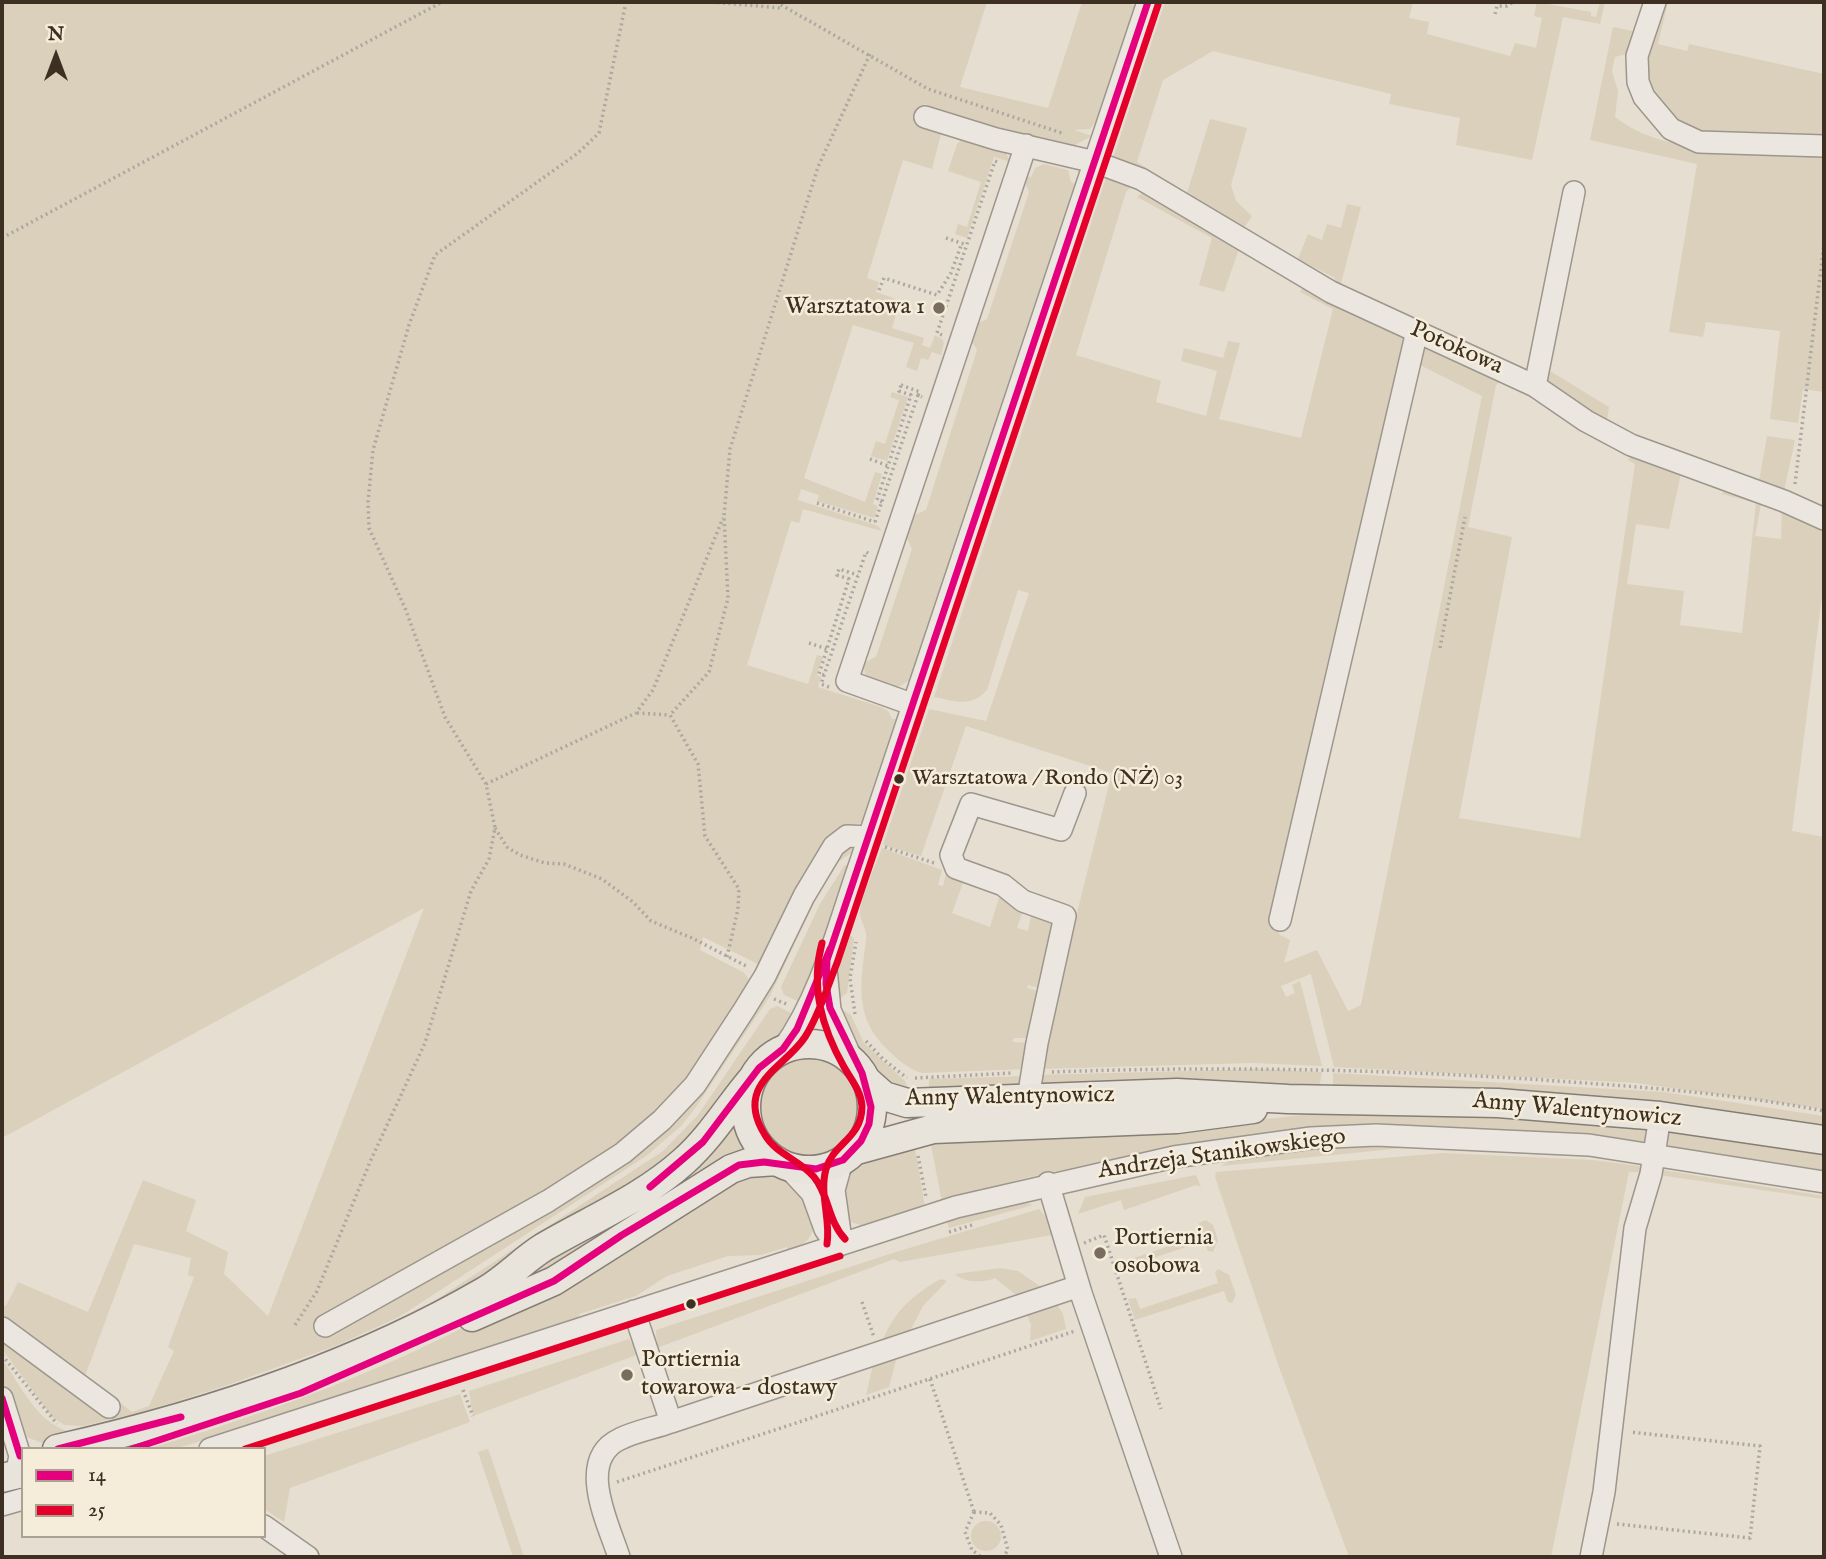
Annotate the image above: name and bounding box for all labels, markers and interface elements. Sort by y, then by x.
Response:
north arrow [21,21,91,91]
text: N [48,23,64,47]
place label: Warsztatowa 1 [785,294,925,322]
marker: Warsztatowa 1 [931,300,947,316]
street label: Potokowa [1405,316,1507,382]
place label: Warsztatowa / Rondo (NŻ) 03 [912,766,1183,792]
marker: Warsztatowa / Rondo (NŻ) 03 [892,772,906,786]
street label: Anny Walentynowicz [905,1082,1115,1114]
street label: Anny Walentynowicz [1471,1088,1683,1134]
street label: Andrzeja Stanikowskiego [1096,1123,1348,1187]
place label: Portiernia osobowa [1114,1225,1213,1281]
marker: Portiernia osobowa [1092,1245,1108,1261]
unlabelled marker [684,1297,698,1311]
place label: Portiernia towarowa - dostawy [641,1347,837,1403]
marker: Portiernia towarowa - dostawy [619,1367,635,1383]
legend [21,1447,266,1538]
text: 14 [88,1462,106,1489]
text: 25 [88,1497,105,1524]

